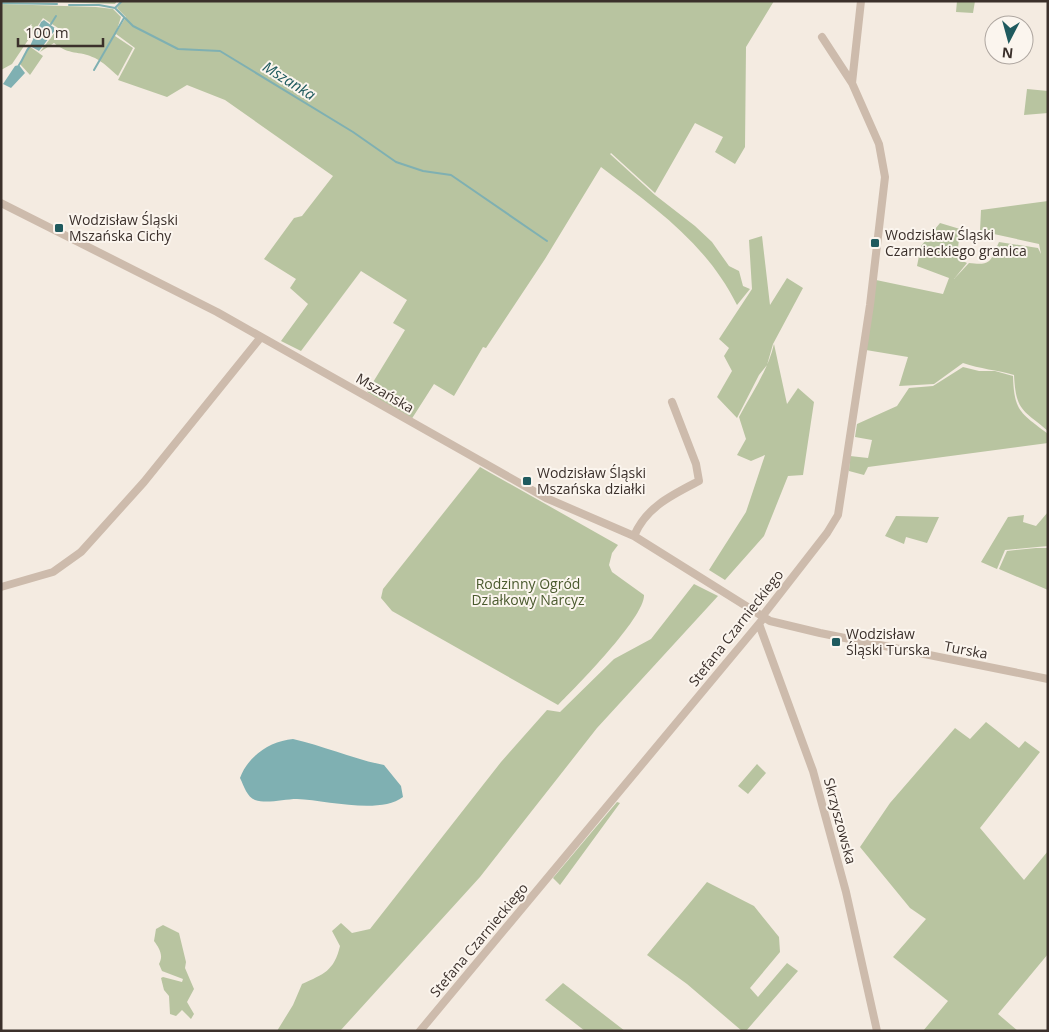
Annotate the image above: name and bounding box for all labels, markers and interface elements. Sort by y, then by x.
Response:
scale bar [18,15,102,47]
north arrow [984,15,1034,65]
text: 100 m [25,22,69,42]
text: N [1001,43,1014,63]
water label: Mszanka [259,56,320,104]
place label: Wodzisław Śląski Mszańska Cichy [69,210,178,245]
marker: Wodzisław Śląski Mszańska Cichy [53,222,65,234]
place label: Wodzisław Śląski Czarnieckiego granica [885,225,1027,260]
marker: Wodzisław Śląski Czarnieckiego granica [869,237,881,249]
street label: Mszańska [353,368,418,417]
place label: Wodzisław Śląski Mszańska działki [537,463,646,498]
marker: Wodzisław Śląski Mszańska działki [521,475,533,487]
street label: Stefana Czarnieckiego [684,565,787,690]
park label: Rodzinny Ogród Działkowy Narcyz [471,574,585,609]
place label: Wodzisław Śląski Turska [846,624,930,659]
marker: Wodzisław Śląski Turska [830,636,842,648]
street label: Turska [943,636,989,663]
street label: Skrzyszowska [820,776,861,866]
street label: Stefana Czarnieckiego [425,879,532,1001]

